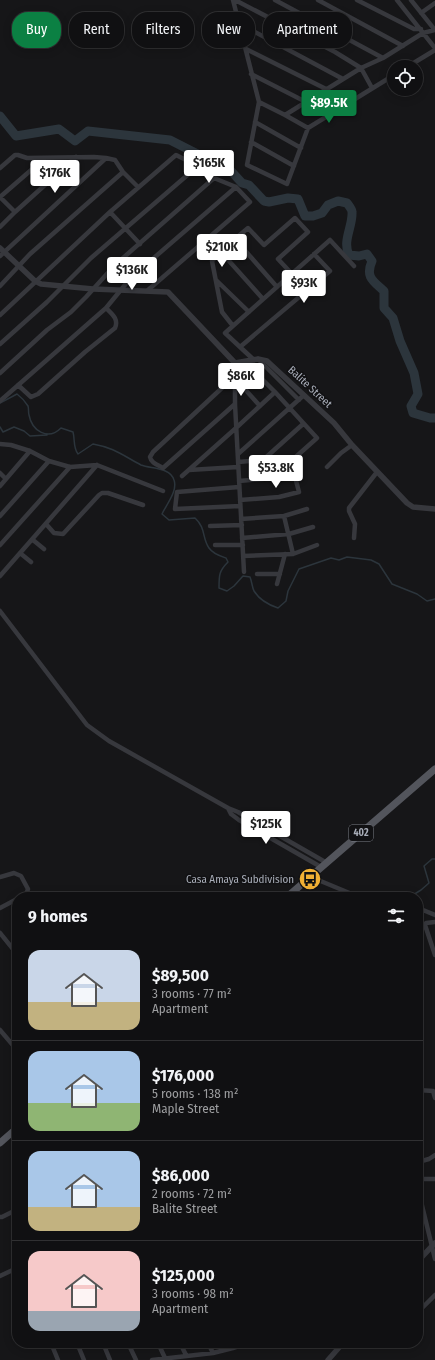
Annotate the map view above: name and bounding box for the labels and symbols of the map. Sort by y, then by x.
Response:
pin: $89.5K [296,90,362,124]
pin: $165K [181,150,237,184]
pin: $176K [27,160,83,194]
pin: $210K [194,234,250,268]
pin: $136K [104,257,160,291]
pin: $93K [280,270,328,304]
pin: $86K [217,363,265,397]
street label: Balite Street [285,363,335,411]
pin: $53.8K [243,455,309,489]
pin: $125K [238,811,294,845]
road number: 402 [349,825,373,841]
bus stop icon: Casa Amaya Subdivision [297,866,323,892]
place label: Casa Amaya Subdivision [186,873,294,886]

